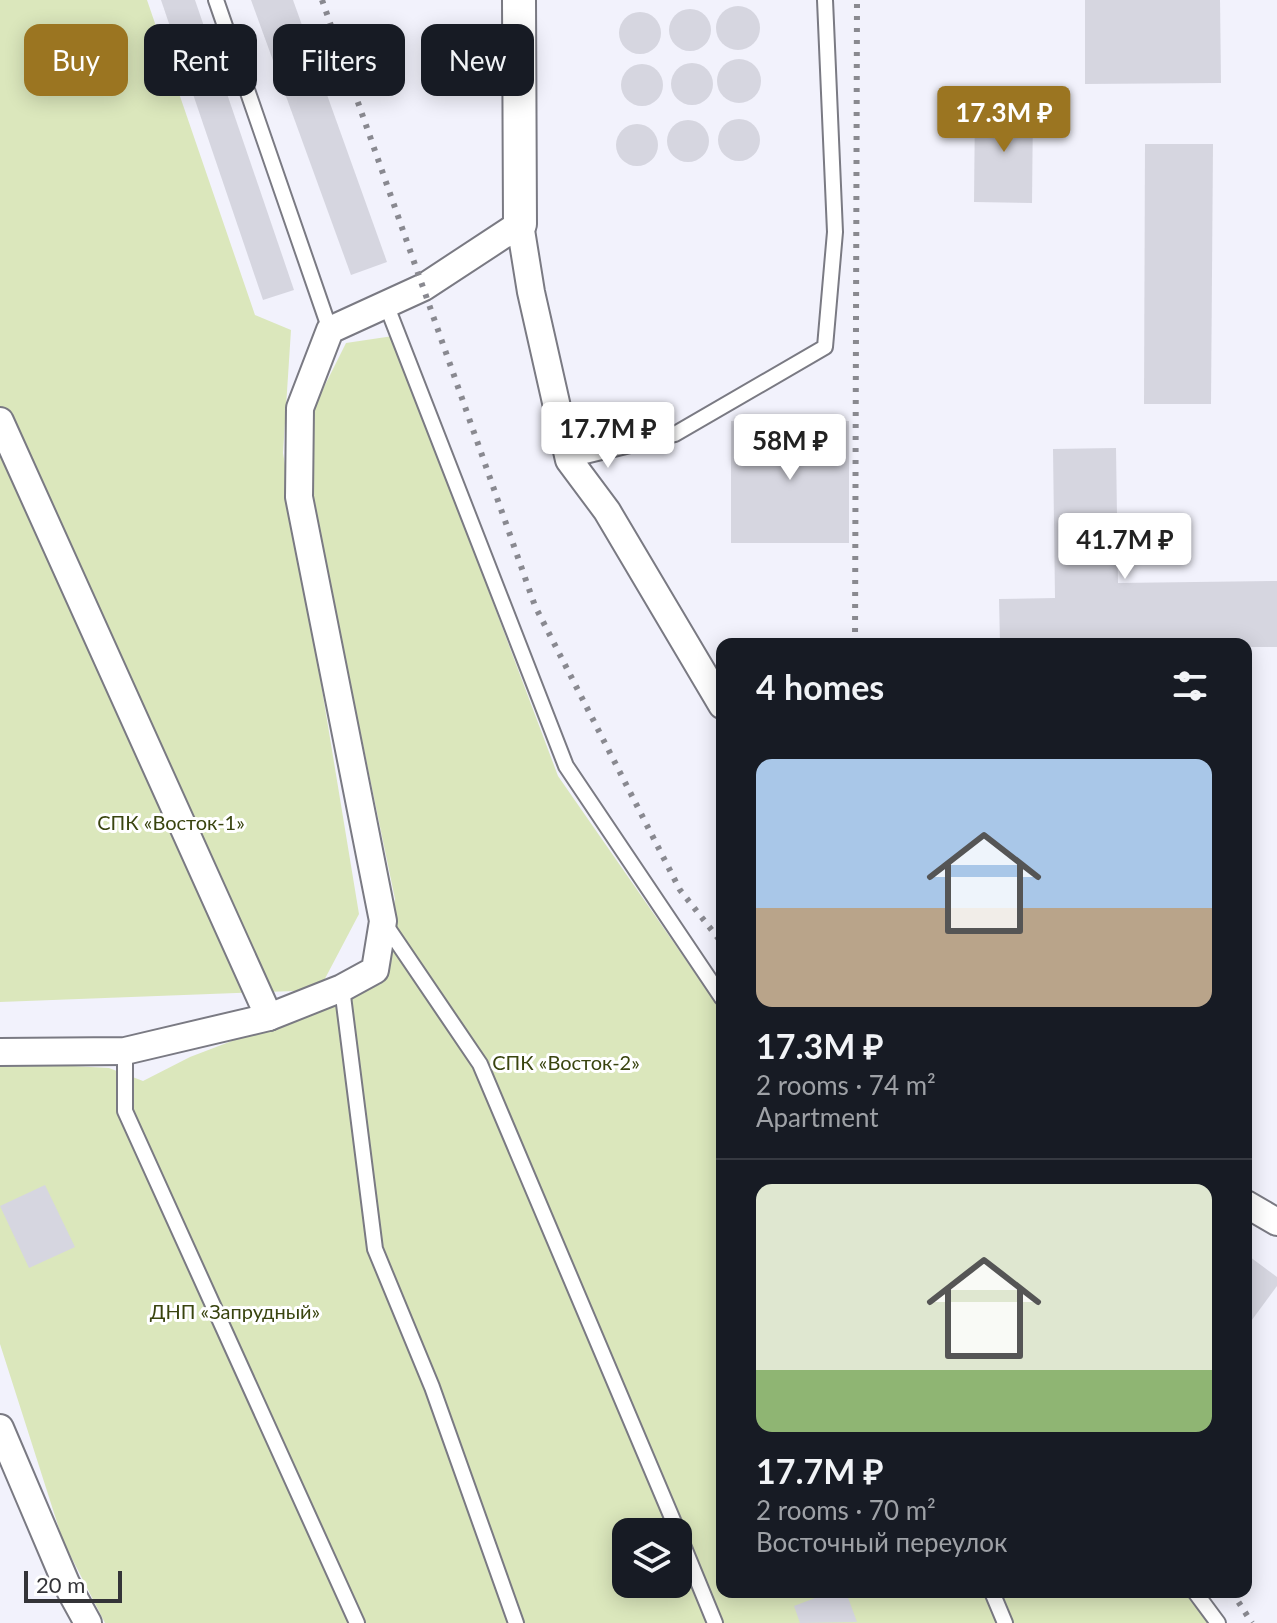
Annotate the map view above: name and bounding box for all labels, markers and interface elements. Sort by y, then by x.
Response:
chip: Buy [24,24,128,96]
chip: Rent [144,24,257,96]
chip: Filters [273,24,405,96]
chip: New [421,24,534,96]
pin: 17.3M ₽ [930,86,1078,154]
text: 17.3M ₽ [955,96,1053,128]
pin: 17.7M ₽ [534,402,682,470]
text: 17.7M ₽ [559,412,657,444]
pin: 58M ₽ [734,414,846,482]
text: 58M ₽ [752,424,828,456]
pin: 41.7M ₽ [1051,513,1199,581]
text: 41.7M ₽ [1076,523,1174,555]
icon: filters [1168,664,1212,708]
text: 4 homes [756,666,884,707]
park label: СПК «Восток-1» [97,810,245,834]
icon: home [912,811,1056,955]
text: 17.3M ₽ [756,1025,883,1066]
park label: СПК «Восток-2» [492,1050,640,1074]
text: 2 rooms · 74 m² [756,1069,936,1101]
text: Apartment [756,1101,879,1133]
icon: home [912,1236,1056,1380]
park label: ДНП «Запрудный» [150,1299,320,1323]
text: 17.7M ₽ [756,1450,883,1491]
text: 2 rooms · 70 m² [756,1494,936,1526]
map controls [612,1518,692,1598]
button: layers [612,1518,692,1598]
text: Восточный переулок [756,1526,1007,1558]
scale bar [24,1567,122,1603]
text: 20 m [36,1571,85,1598]

